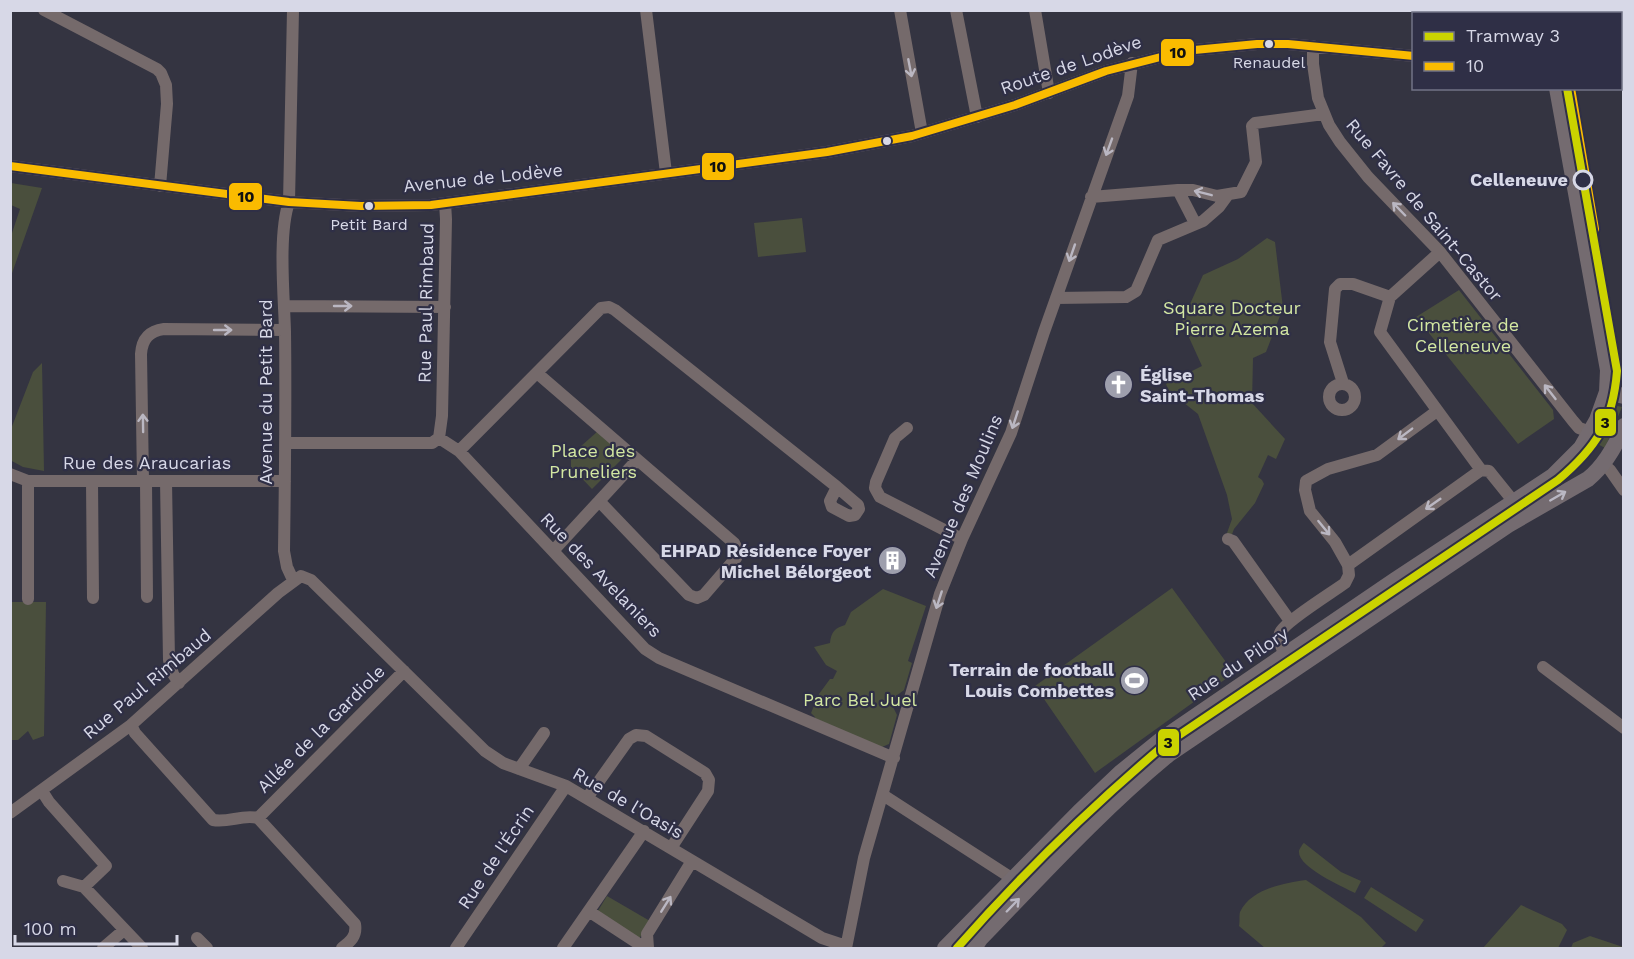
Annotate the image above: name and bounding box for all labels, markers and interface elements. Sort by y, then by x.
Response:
legend [1412,12,1622,90]
text: Tramway 3 [1466,25,1560,46]
street label: Route de Lodève [997,31,1144,99]
line badge: 10 [1160,38,1195,67]
marker: Renaudel [1263,38,1275,50]
text: 10 [1169,43,1187,62]
place label: Renaudel [1233,53,1305,72]
text: 10 [1466,55,1484,76]
one-way arrow [905,58,916,77]
street label: Rue Favre de Saint-Castor [1342,114,1507,305]
unlabelled marker [881,135,893,147]
one-way arrow [1103,137,1114,156]
line badge: 10 [701,152,735,181]
text: 10 [709,157,727,176]
street label: Avenue de Lodève [402,159,564,196]
place label: Celleneuve [1470,169,1568,190]
marker: Celleneuve [1573,170,1593,190]
line badge: 10 [228,182,263,211]
one-way arrow [1194,186,1213,198]
text: 10 [237,187,255,206]
marker: Petit Bard [363,200,375,212]
one-way arrow [1392,202,1406,217]
place label: Petit Bard [330,215,408,234]
street label: Rue Paul Rimbaud [414,223,437,383]
one-way arrow [1065,243,1076,262]
park label: Square Docteur Pierre Azema [1163,297,1301,339]
street label: Avenue du Petit Bard [255,299,276,485]
one-way arrow [332,300,352,312]
park label: Cimetière de Celleneuve [1407,314,1519,356]
one-way arrow [212,324,232,336]
place label: Église Saint-Thomas [1140,364,1265,406]
church icon: Église Saint-Thomas [1103,369,1135,401]
one-way arrow [1544,384,1556,400]
line badge: 3 [1594,408,1617,437]
one-way arrow [1009,410,1020,429]
street label: Avenue des Moulins [919,411,1006,581]
one-way arrow [137,413,148,433]
text: 3 [1600,413,1610,432]
one-way arrow [1398,428,1414,440]
park label: Place des Pruneliers [549,440,637,482]
street label: Rue des Araucarias [63,452,231,473]
one-way arrow [1549,490,1566,502]
one-way arrow [1425,498,1441,511]
street label: Rue des Avelaniers [536,508,666,641]
one-way arrow [1318,520,1331,536]
place label: EHPAD Résidence Foyer Michel Bélorgeot [660,540,871,582]
building icon: EHPAD Résidence Foyer Michel Bélorgeot [876,545,908,577]
one-way arrow [933,590,944,609]
street label: Rue du Pilory [1183,622,1293,705]
street label: Rue Paul Rimbaud [78,624,215,743]
place label: Terrain de football Louis Combettes [949,659,1114,701]
street label: Allée de la Gardiole [252,660,389,797]
sports icon: Terrain de football Louis Combettes [1119,664,1151,696]
park label: Parc Bel Juel [803,689,918,710]
line badge: 3 [1157,728,1180,757]
text: 3 [1163,733,1173,752]
street label: Rue de l'Oasis [569,762,687,843]
street label: Rue de l'Écrin [453,801,538,913]
one-way arrow [660,895,673,912]
one-way arrow [1005,898,1020,913]
scale bar [15,908,177,946]
text: 100 m [24,918,77,939]

